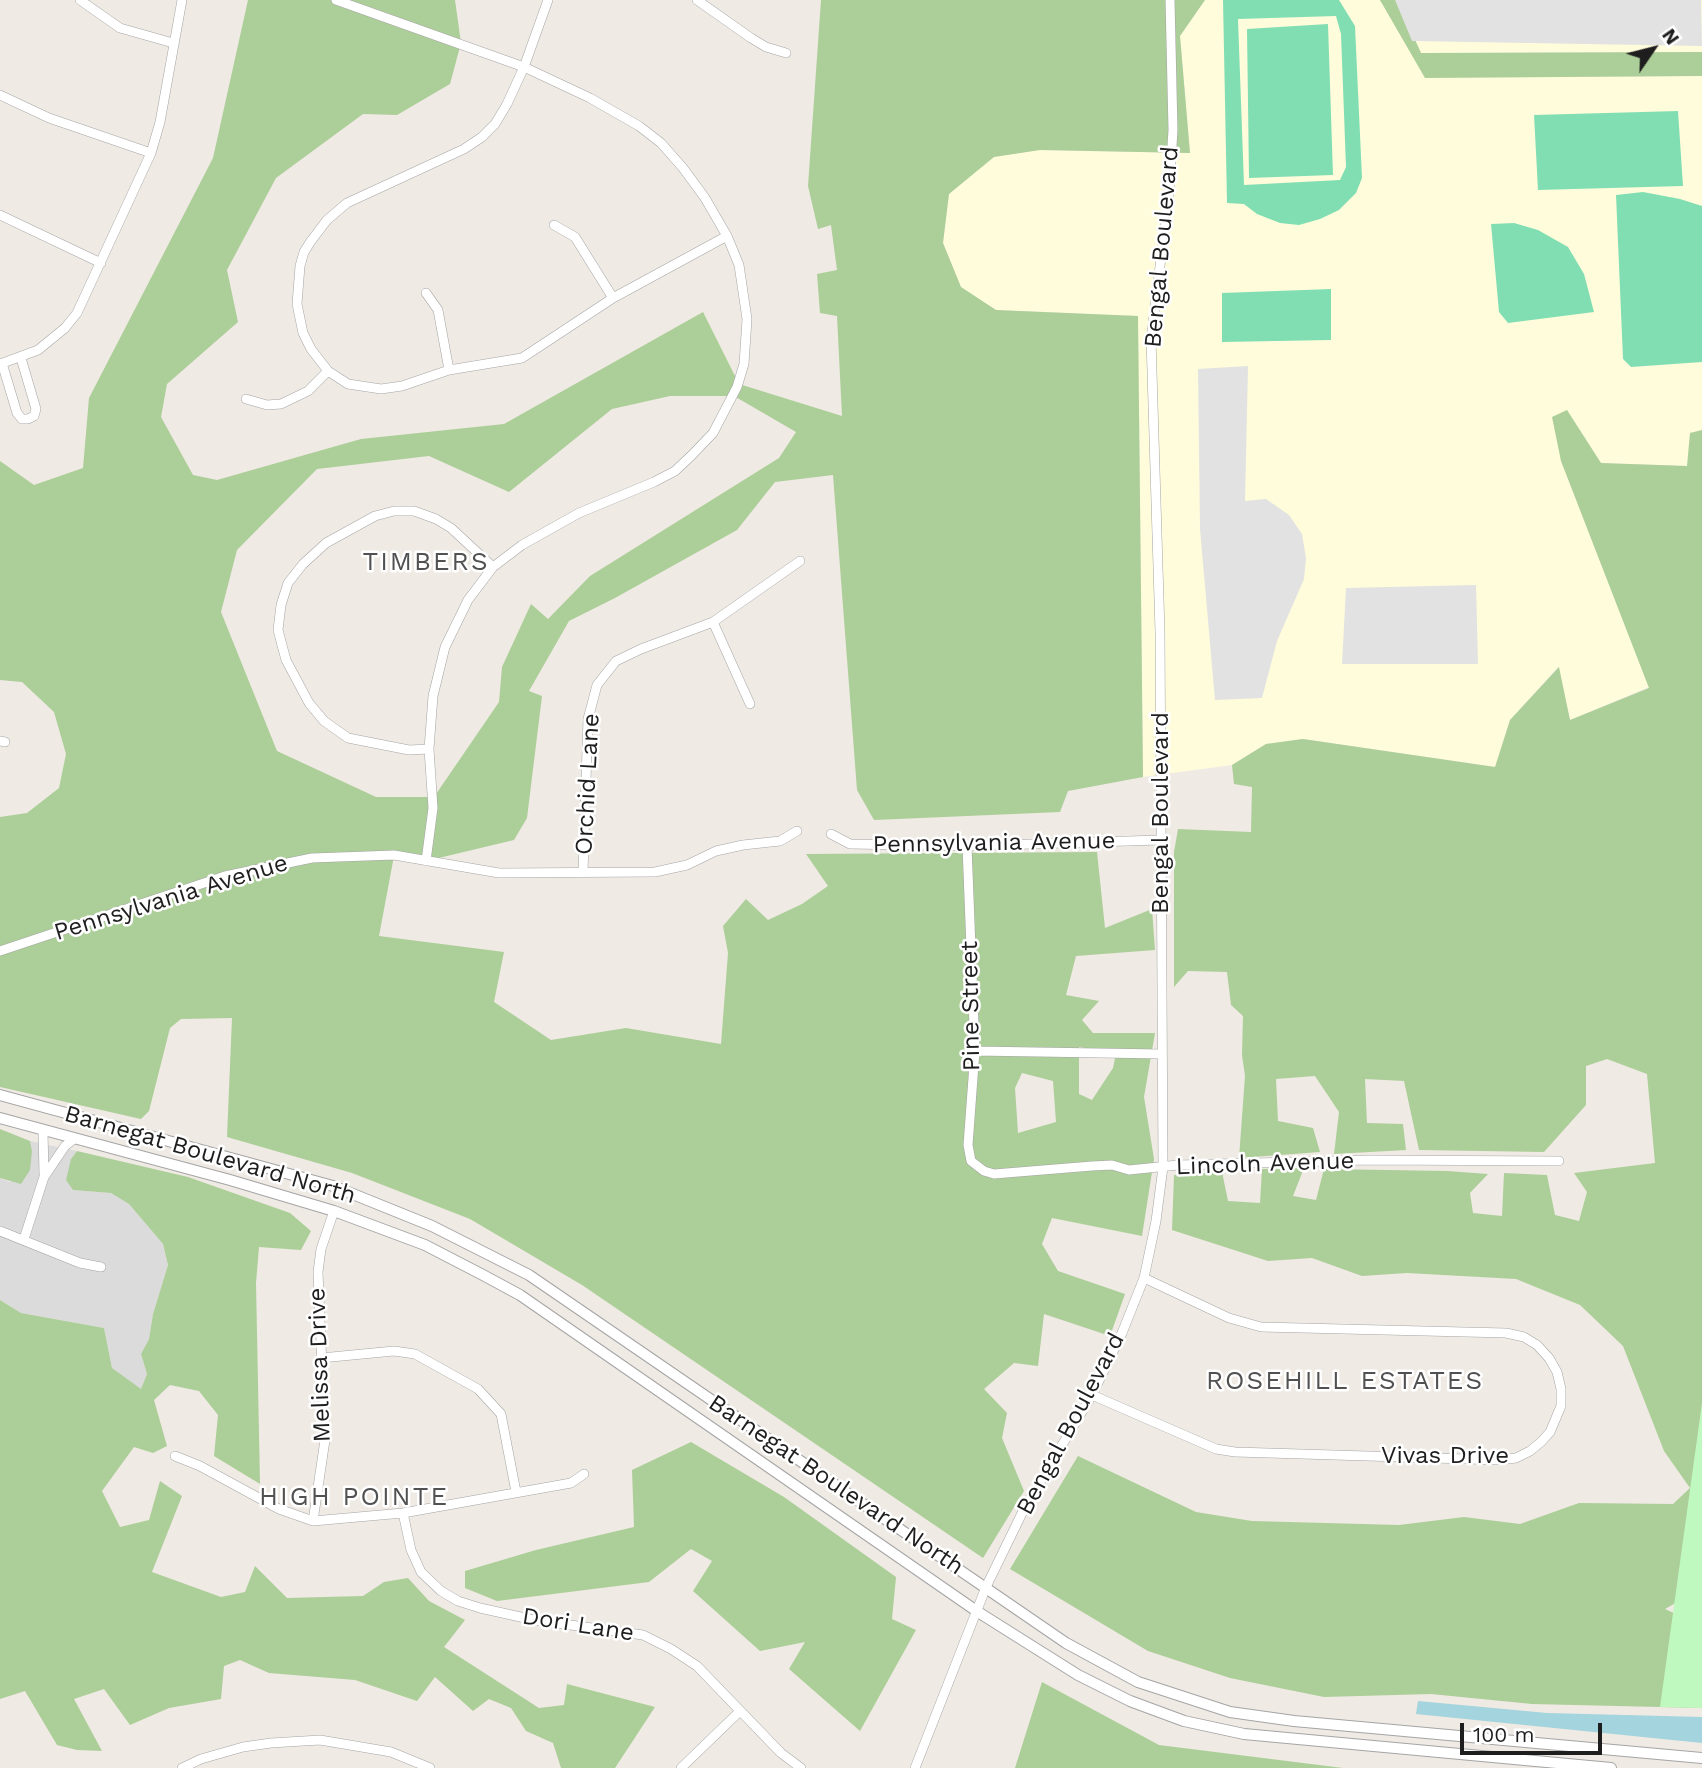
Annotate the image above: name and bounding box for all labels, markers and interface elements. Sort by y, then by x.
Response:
north arrow [1618,14,1688,84]
text: N [1657,24,1684,49]
street label: Bengal Boulevard [1139,145,1185,349]
district label: TIMBERS [363,546,489,578]
street label: Orchid Lane [570,712,606,856]
street label: Bengal Boulevard [1147,712,1175,914]
street label: Pennsylvania Avenue [872,826,1116,860]
street label: Pennsylvania Avenue [51,849,291,947]
street label: Pine Street [955,941,987,1071]
street label: Barnegat Boulevard North [61,1100,359,1210]
street label: Lincoln Avenue [1175,1146,1355,1182]
street label: Melissa Drive [303,1287,337,1443]
street label: Bengal Boulevard [1011,1328,1131,1520]
district label: ROSEHILL ESTATES [1208,1365,1482,1397]
street label: Barnegat Boulevard North [703,1389,969,1581]
street label: Vivas Drive [1381,1442,1509,1470]
district label: HIGH POINTE [260,1481,448,1513]
street label: Dori Lane [520,1602,636,1648]
scale bar [1464,1708,1606,1752]
text: 100 m [1473,1722,1535,1747]

